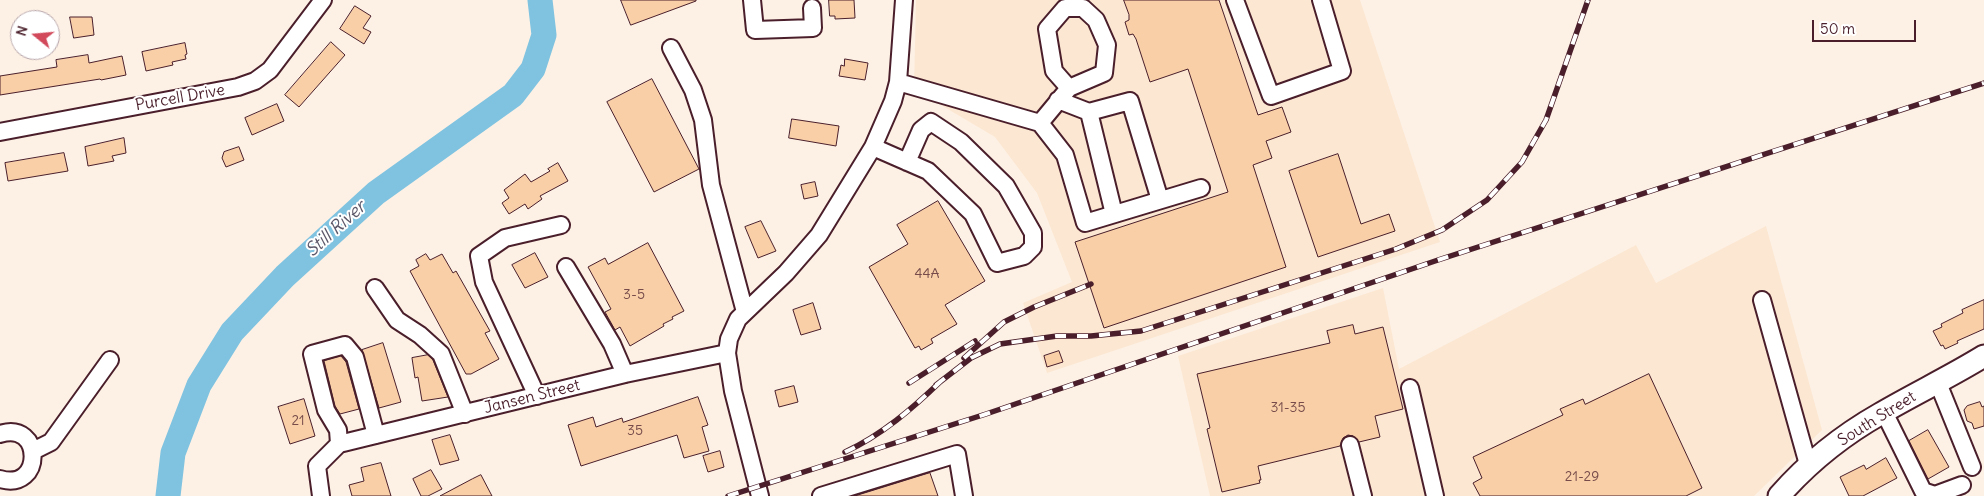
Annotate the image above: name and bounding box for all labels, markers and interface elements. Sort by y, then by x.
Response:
north arrow [10,10,60,60]
scale bar [1814,10,1918,42]
text: 50 m [1820,19,1855,38]
text: N [12,24,32,38]
street label: Purcell Drive [134,81,226,115]
water label: Still River [301,196,371,262]
house number: 44A [914,266,940,282]
house number: 3-5 [623,287,645,303]
street label: Jansen Street [482,376,582,418]
street label: South Street [1834,387,1920,451]
house number: 31-35 [1270,400,1306,416]
house number: 21 [291,413,305,429]
house number: 35 [627,423,643,439]
house number: 21-29 [1565,469,1599,485]

